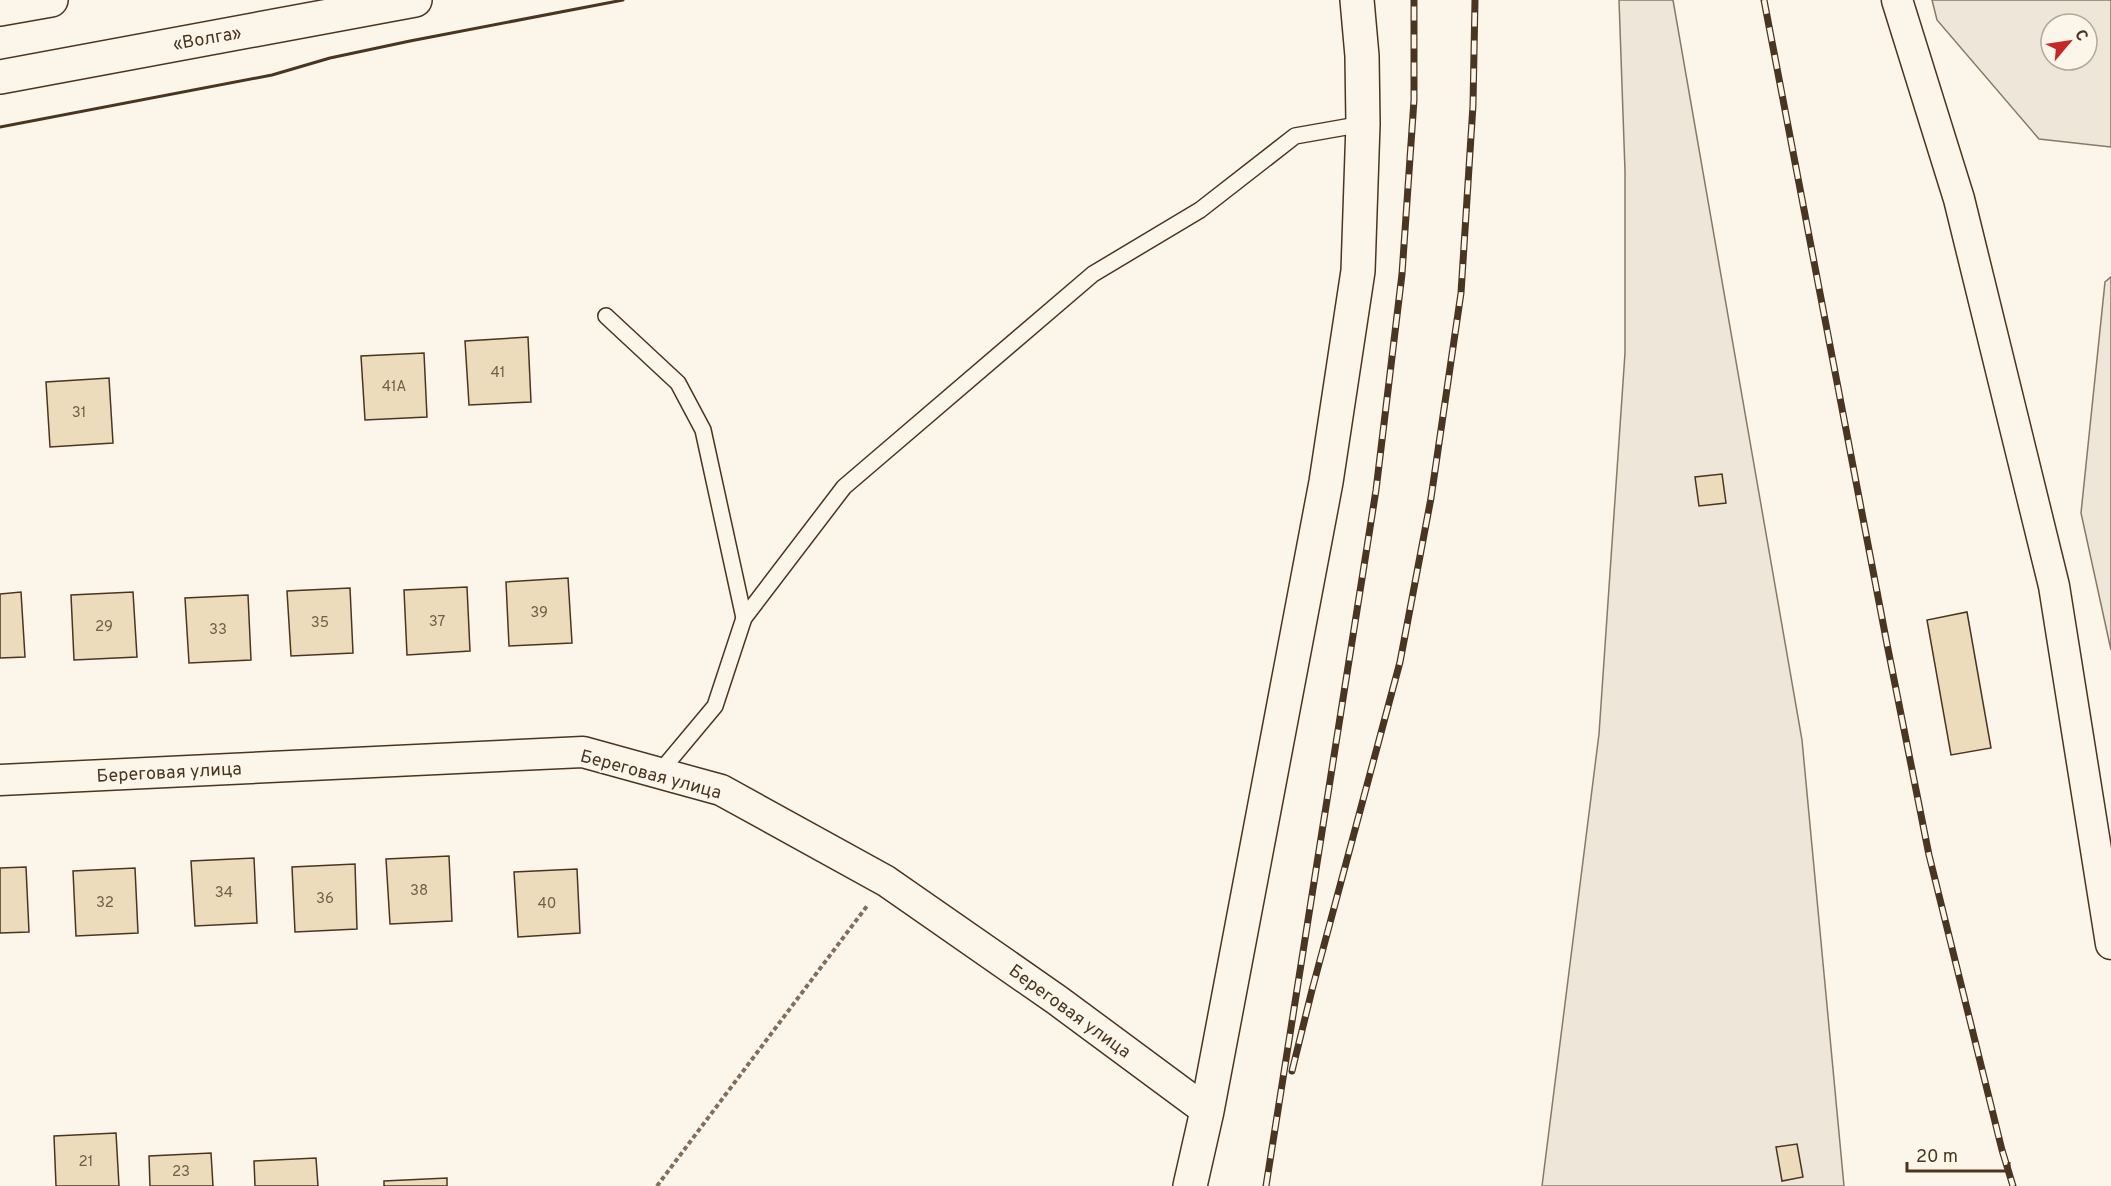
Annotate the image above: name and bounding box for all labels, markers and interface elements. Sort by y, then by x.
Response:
north arrow [2039,12,2099,72]
street label: «Волга» [171,22,243,57]
text: С [2069,26,2092,45]
house number: 41 [491,364,505,383]
house number: 41А [382,378,406,397]
house number: 31 [72,404,86,423]
house number: 39 [530,604,548,623]
house number: 37 [429,613,446,632]
house number: 35 [311,614,329,633]
house number: 29 [95,618,113,637]
house number: 33 [209,621,227,640]
street label: Береговая улица [577,746,724,805]
street label: Береговая улица [96,758,242,789]
house number: 38 [410,882,428,901]
house number: 34 [215,884,233,903]
house number: 36 [316,890,334,909]
house number: 32 [96,894,114,913]
house number: 40 [538,895,556,914]
street label: Береговая улица [1004,960,1135,1064]
scale bar [1907,1135,2009,1173]
text: 20 m [1916,1146,1958,1169]
house number: 21 [79,1153,93,1172]
house number: 23 [172,1163,190,1182]

